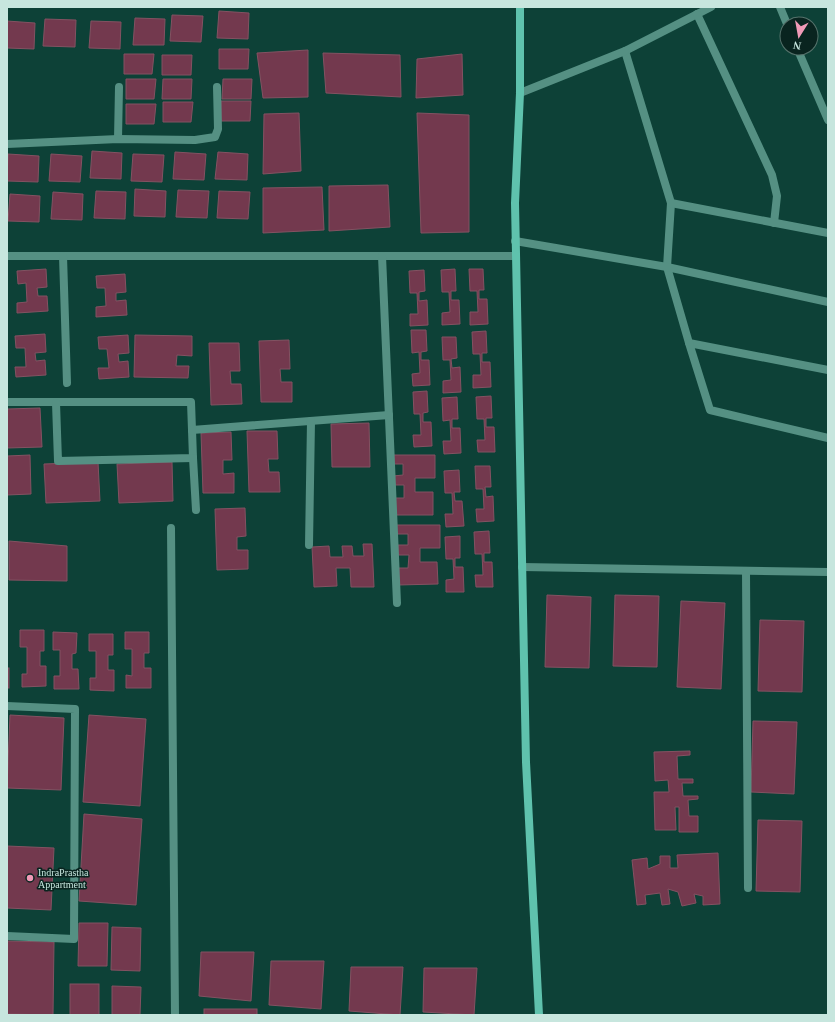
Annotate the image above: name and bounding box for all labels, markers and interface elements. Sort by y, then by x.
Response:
north arrow [779,16,819,56]
text: N [792,39,802,52]
place label: IndraPrastha Appartment [38,867,89,890]
marker: IndraPrastha Appartment [25,873,35,883]

